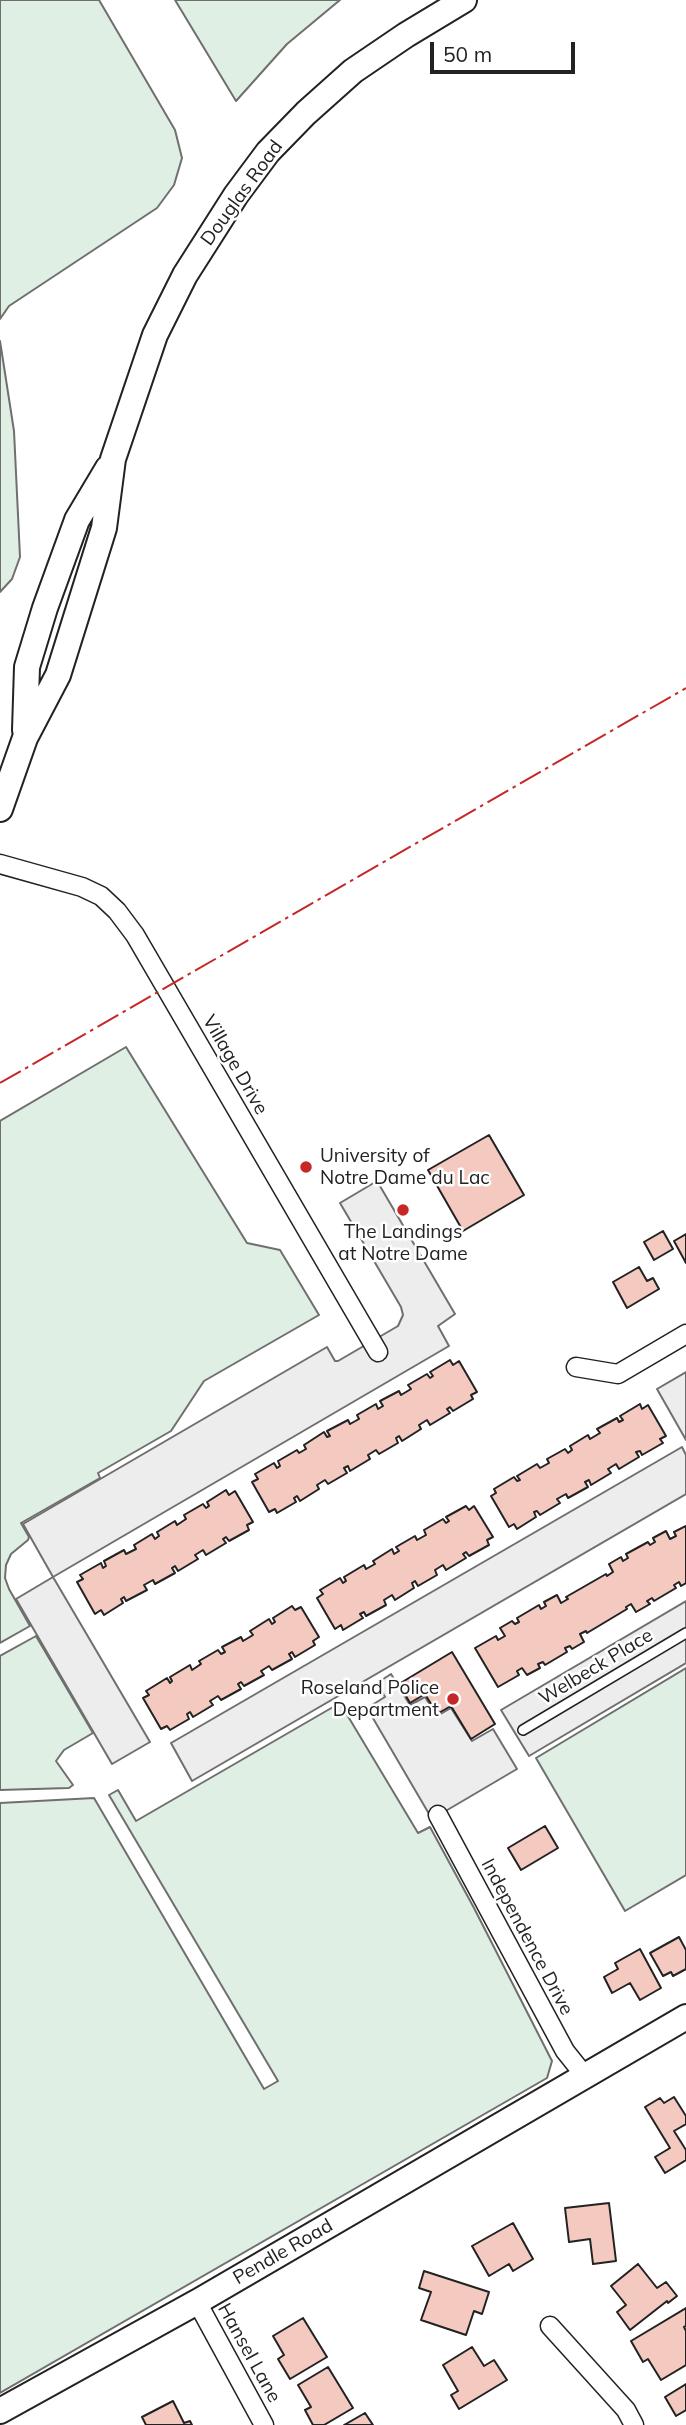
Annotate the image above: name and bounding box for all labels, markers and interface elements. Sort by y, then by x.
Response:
scale bar [434,28,579,72]
text: 50 m [443,41,492,67]
street label: Douglas Road [196,136,288,250]
street label: Village Drive [197,1011,273,1119]
place label: University of Notre Dame du Lac [320,1145,490,1189]
marker: University of Notre Dame du Lac [298,1159,314,1175]
marker: The Landings at Notre Dame [395,1202,411,1218]
place label: The Landings at Notre Dame [338,1221,468,1265]
street label: Welbeck Place [535,1624,657,1710]
place label: Roseland Police Department [301,1677,439,1721]
marker: Roseland Police Department [445,1691,461,1707]
street label: Independence Drive [476,1855,578,2019]
street label: Pendle Road [229,2214,337,2290]
street label: Hansel Lane [212,2300,286,2406]

